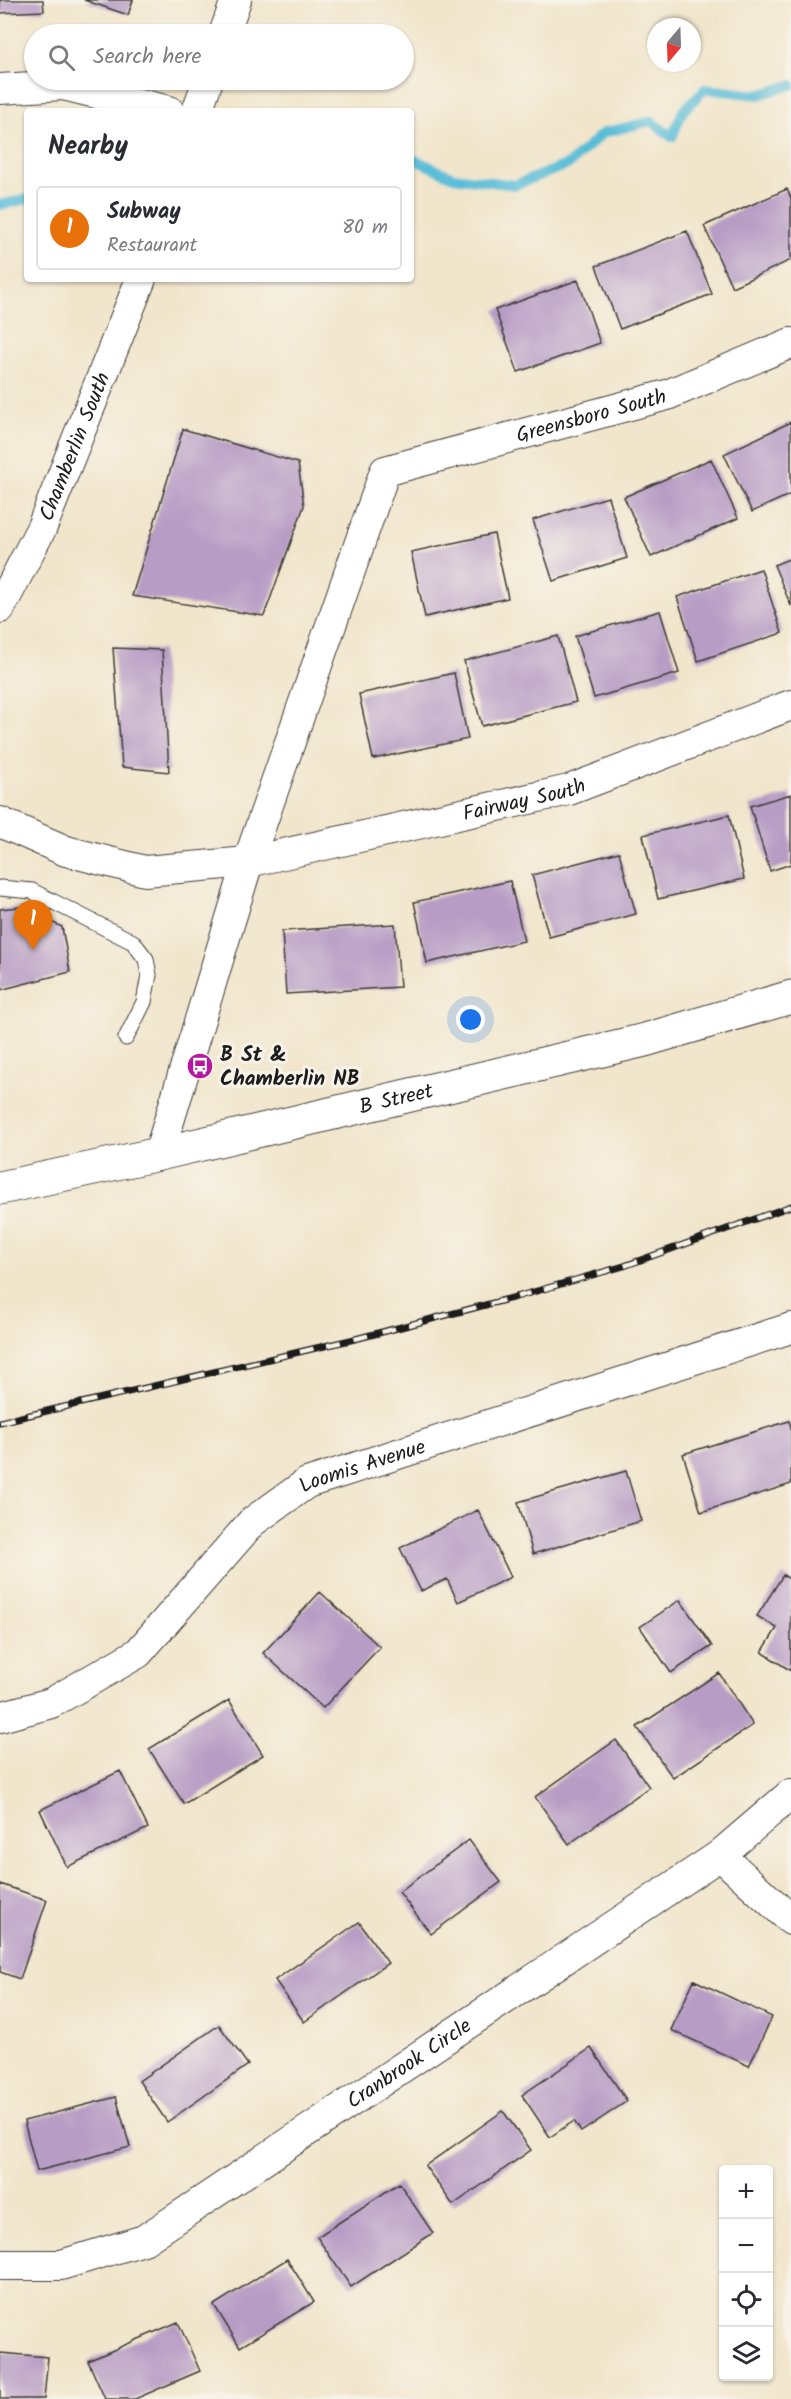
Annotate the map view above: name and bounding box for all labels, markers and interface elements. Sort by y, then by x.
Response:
north arrow [647,18,701,72]
search box [24,24,414,90]
text: Search here [93,40,201,75]
icon: search [45,41,78,74]
text: Nearby [48,126,128,168]
text: Subway [107,195,181,230]
text: 1 [66,212,73,244]
text: 80 m [342,212,388,244]
text: Restaurant [107,230,197,262]
street label: Chamberlin South [31,368,120,526]
street label: Greensboro South [513,381,670,453]
street label: Fairway South [460,770,591,831]
pin: 1 [14,900,52,950]
your location [456,1005,485,1034]
place label: B St & Chamberlin NB [220,1039,360,1096]
bus stop icon: B St & Chamberlin NB [185,1051,215,1081]
street label: B Street [356,1075,437,1125]
street label: Loomis Avenue [292,1431,431,1502]
street label: Cranbrook Circle [340,2010,479,2118]
map controls [719,2165,773,2381]
button: + [719,2165,773,2219]
button: − [719,2219,773,2273]
button: locate [719,2273,773,2327]
button: layers [719,2327,773,2381]

